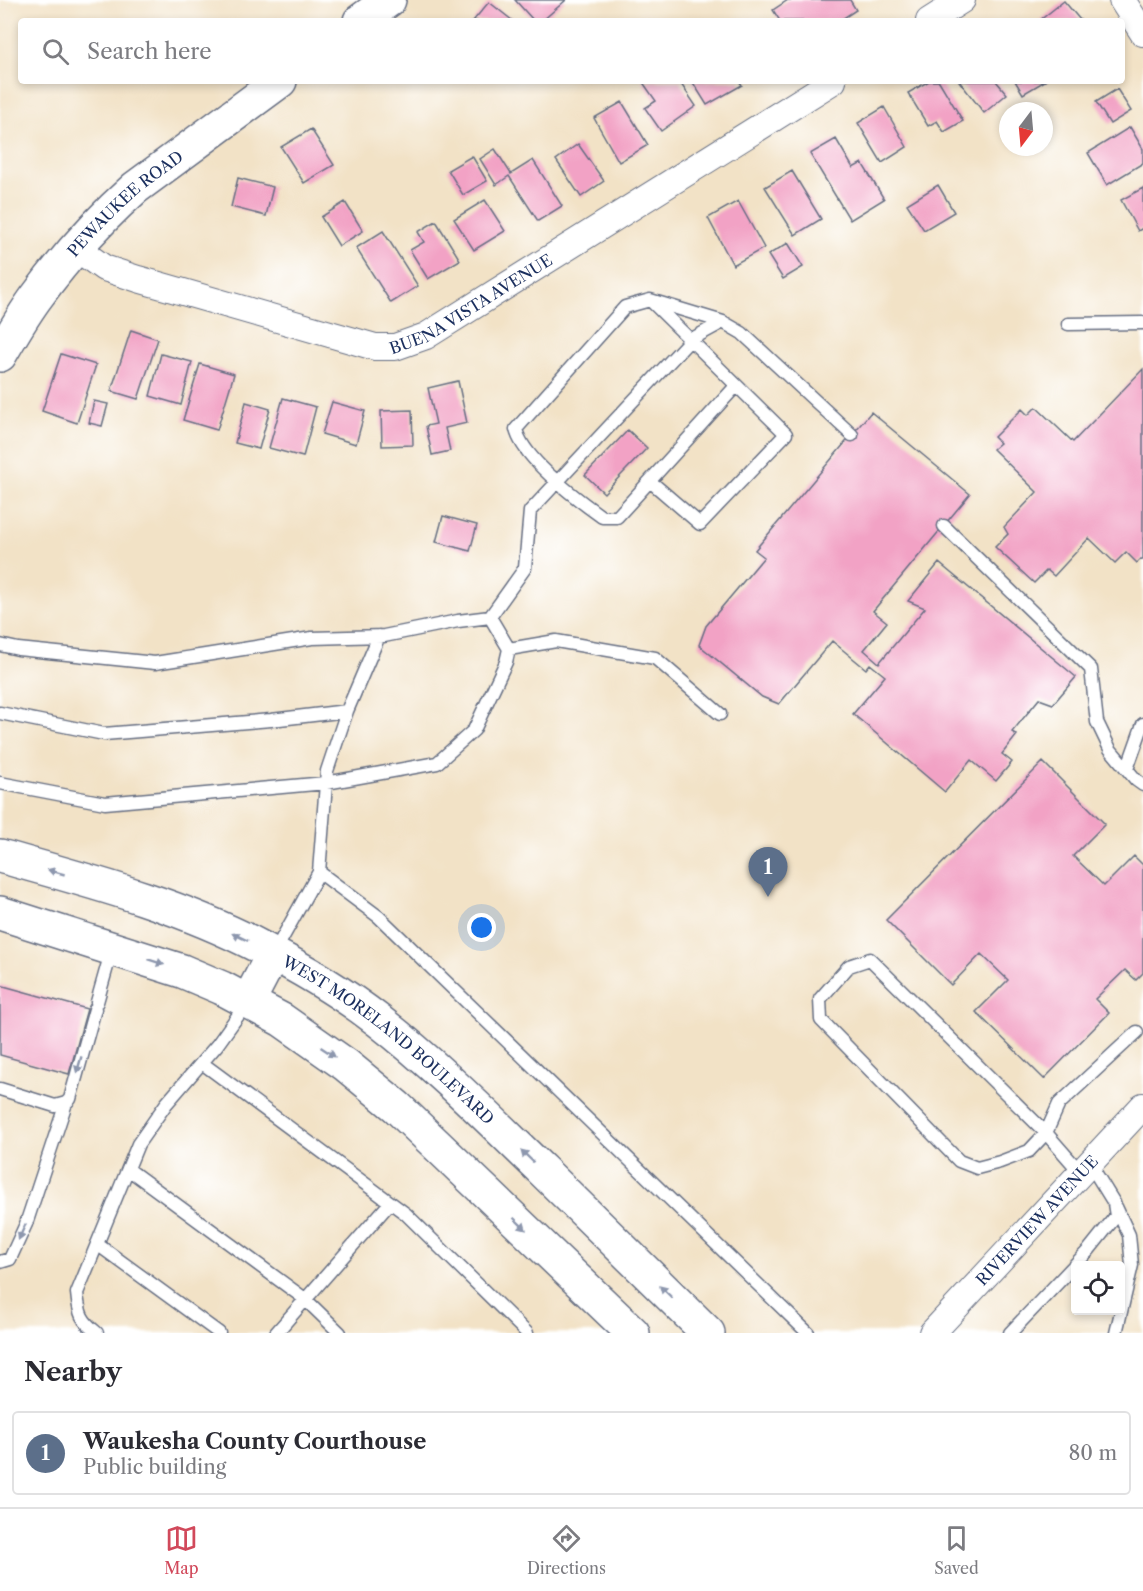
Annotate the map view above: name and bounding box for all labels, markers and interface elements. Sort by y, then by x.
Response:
search box [18,18,1125,84]
icon: search [39,35,72,68]
text: Search here [87,38,212,65]
north arrow [999,102,1053,156]
street label: PEWAUKEE ROAD [63,146,187,261]
street label: BUENA VISTA AVENUE [387,249,556,358]
pin: 1 [748,848,788,897]
one-way arrow [47,867,65,876]
your location [467,913,496,942]
one-way arrow [231,933,248,942]
street label: WEST MORELAND BOULEVARD [278,950,498,1128]
one-way arrow [147,958,165,967]
one-way arrow [320,1046,336,1057]
one-way arrow [74,1056,83,1074]
one-way arrow [521,1149,535,1163]
street label: RIVERVIEW AVENUE [972,1151,1102,1289]
one-way arrow [512,1217,526,1231]
one-way arrow [17,1223,26,1241]
map controls [1071,1261,1125,1315]
button: locate [1071,1261,1125,1315]
one-way arrow [659,1285,674,1299]
text: Nearby [24,1356,122,1388]
text: Waukesha County Courthouse [83,1428,426,1455]
text: 1 [41,1441,50,1465]
text: 80 m [1069,1441,1117,1465]
text: Public building [83,1455,226,1479]
tab: Map [164,1522,199,1578]
tab: Directions [527,1522,606,1578]
tab: Saved [934,1522,979,1578]

